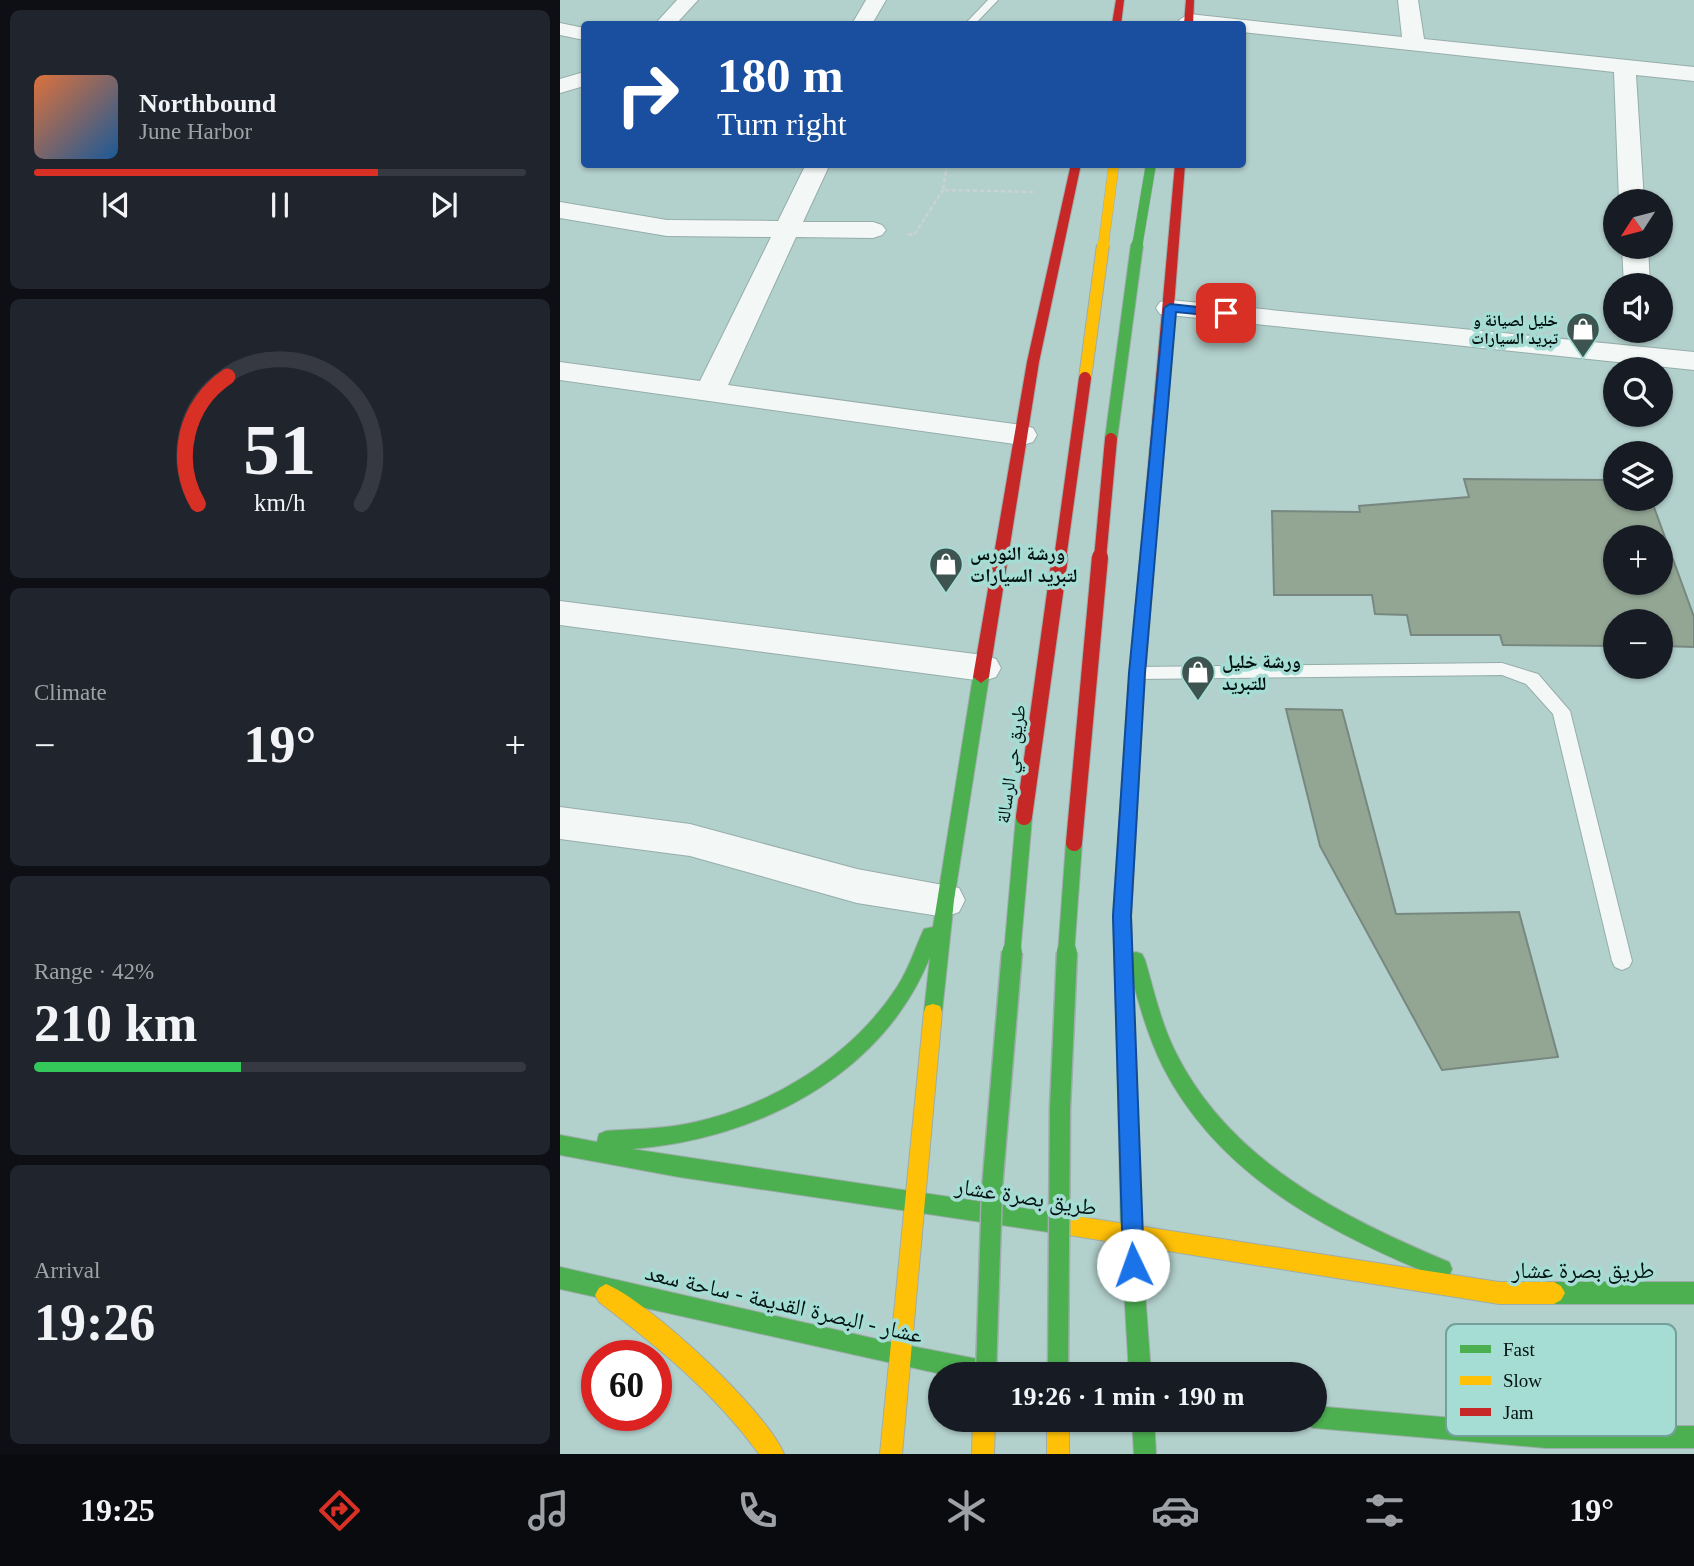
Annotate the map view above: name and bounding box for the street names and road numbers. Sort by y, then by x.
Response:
street label: طريق حي الرسالة [992,703,1035,825]
street label: طريق بصرة عشار [952,1173,1099,1222]
street label: طريق بصرة عشار [1510,1258,1655,1284]
street label: عشار - البصرة القديمة - ساحة سعد [642,1260,926,1349]

